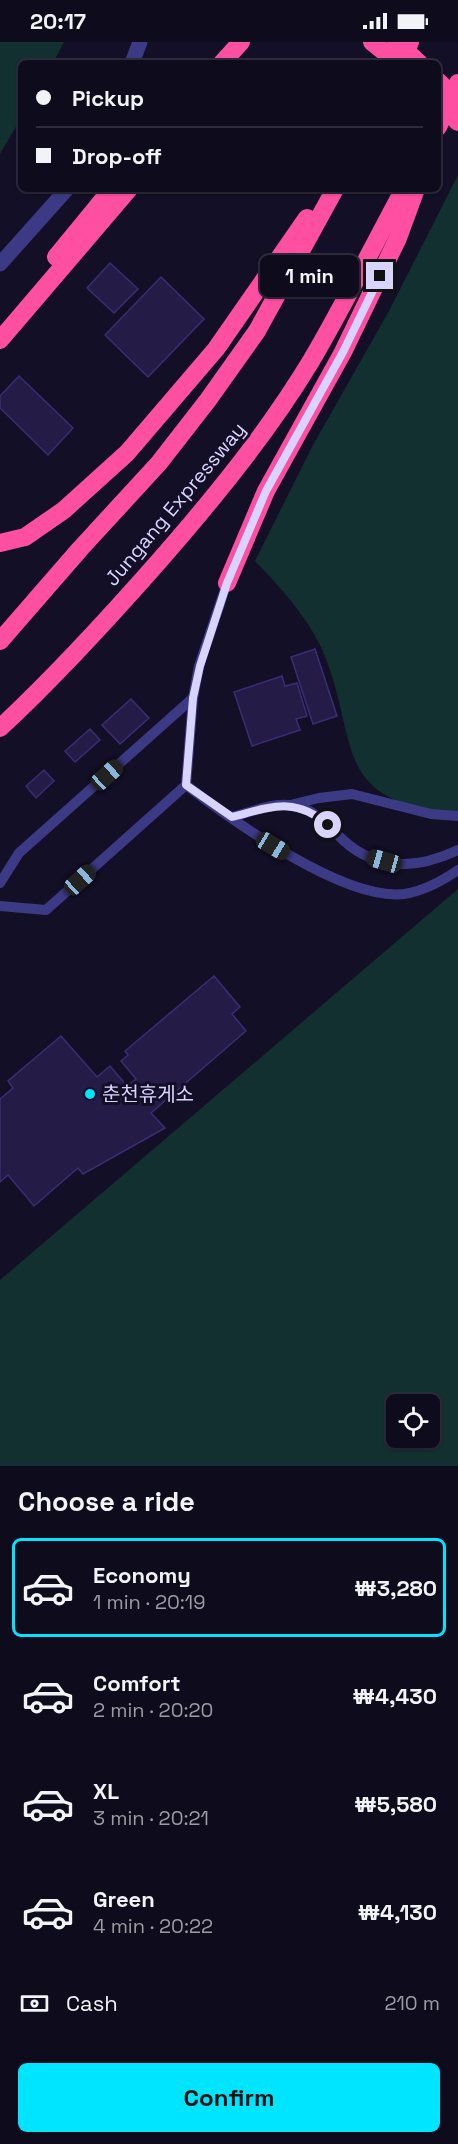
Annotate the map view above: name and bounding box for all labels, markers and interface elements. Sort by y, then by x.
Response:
text: 20:17 [30,7,86,35]
text: Pickup [72,84,144,112]
text: Drop-off [72,142,162,170]
callout: 1 min [260,255,359,297]
route end [366,262,393,289]
text: 1 min [285,263,334,289]
street label: Jungang Expressway [99,417,251,591]
car [88,756,126,794]
route start [314,811,341,838]
car [253,829,293,863]
car [364,847,404,875]
car [61,861,99,899]
place label: 춘천휴게소 [102,1081,194,1107]
marker: 춘천휴게소 [83,1087,97,1101]
map controls [386,1394,440,1448]
button: locate [386,1394,440,1448]
text: Choose a ride [18,1484,195,1519]
icon: car [21,1561,75,1615]
text: Economy [93,1561,191,1589]
text: ₩3,280 [354,1574,437,1602]
text: 1 min · 20:19 [93,1589,205,1615]
icon: car [21,1669,75,1723]
text: Comfort [93,1669,181,1697]
text: ₩4,430 [352,1682,437,1710]
text: 2 min · 20:20 [93,1697,213,1723]
icon: car [21,1777,75,1831]
text: XL [93,1777,119,1805]
text: ₩5,580 [354,1790,437,1818]
text: 3 min · 20:21 [93,1805,209,1831]
icon: car [21,1885,75,1939]
text: Green [93,1885,155,1913]
text: ₩4,130 [358,1898,437,1926]
text: 4 min · 20:22 [93,1913,213,1939]
icon: cash [18,1987,51,2020]
text: Cash [66,1989,118,2017]
text: 210 m [384,1990,440,2016]
button: Confirm [18,2063,440,2132]

